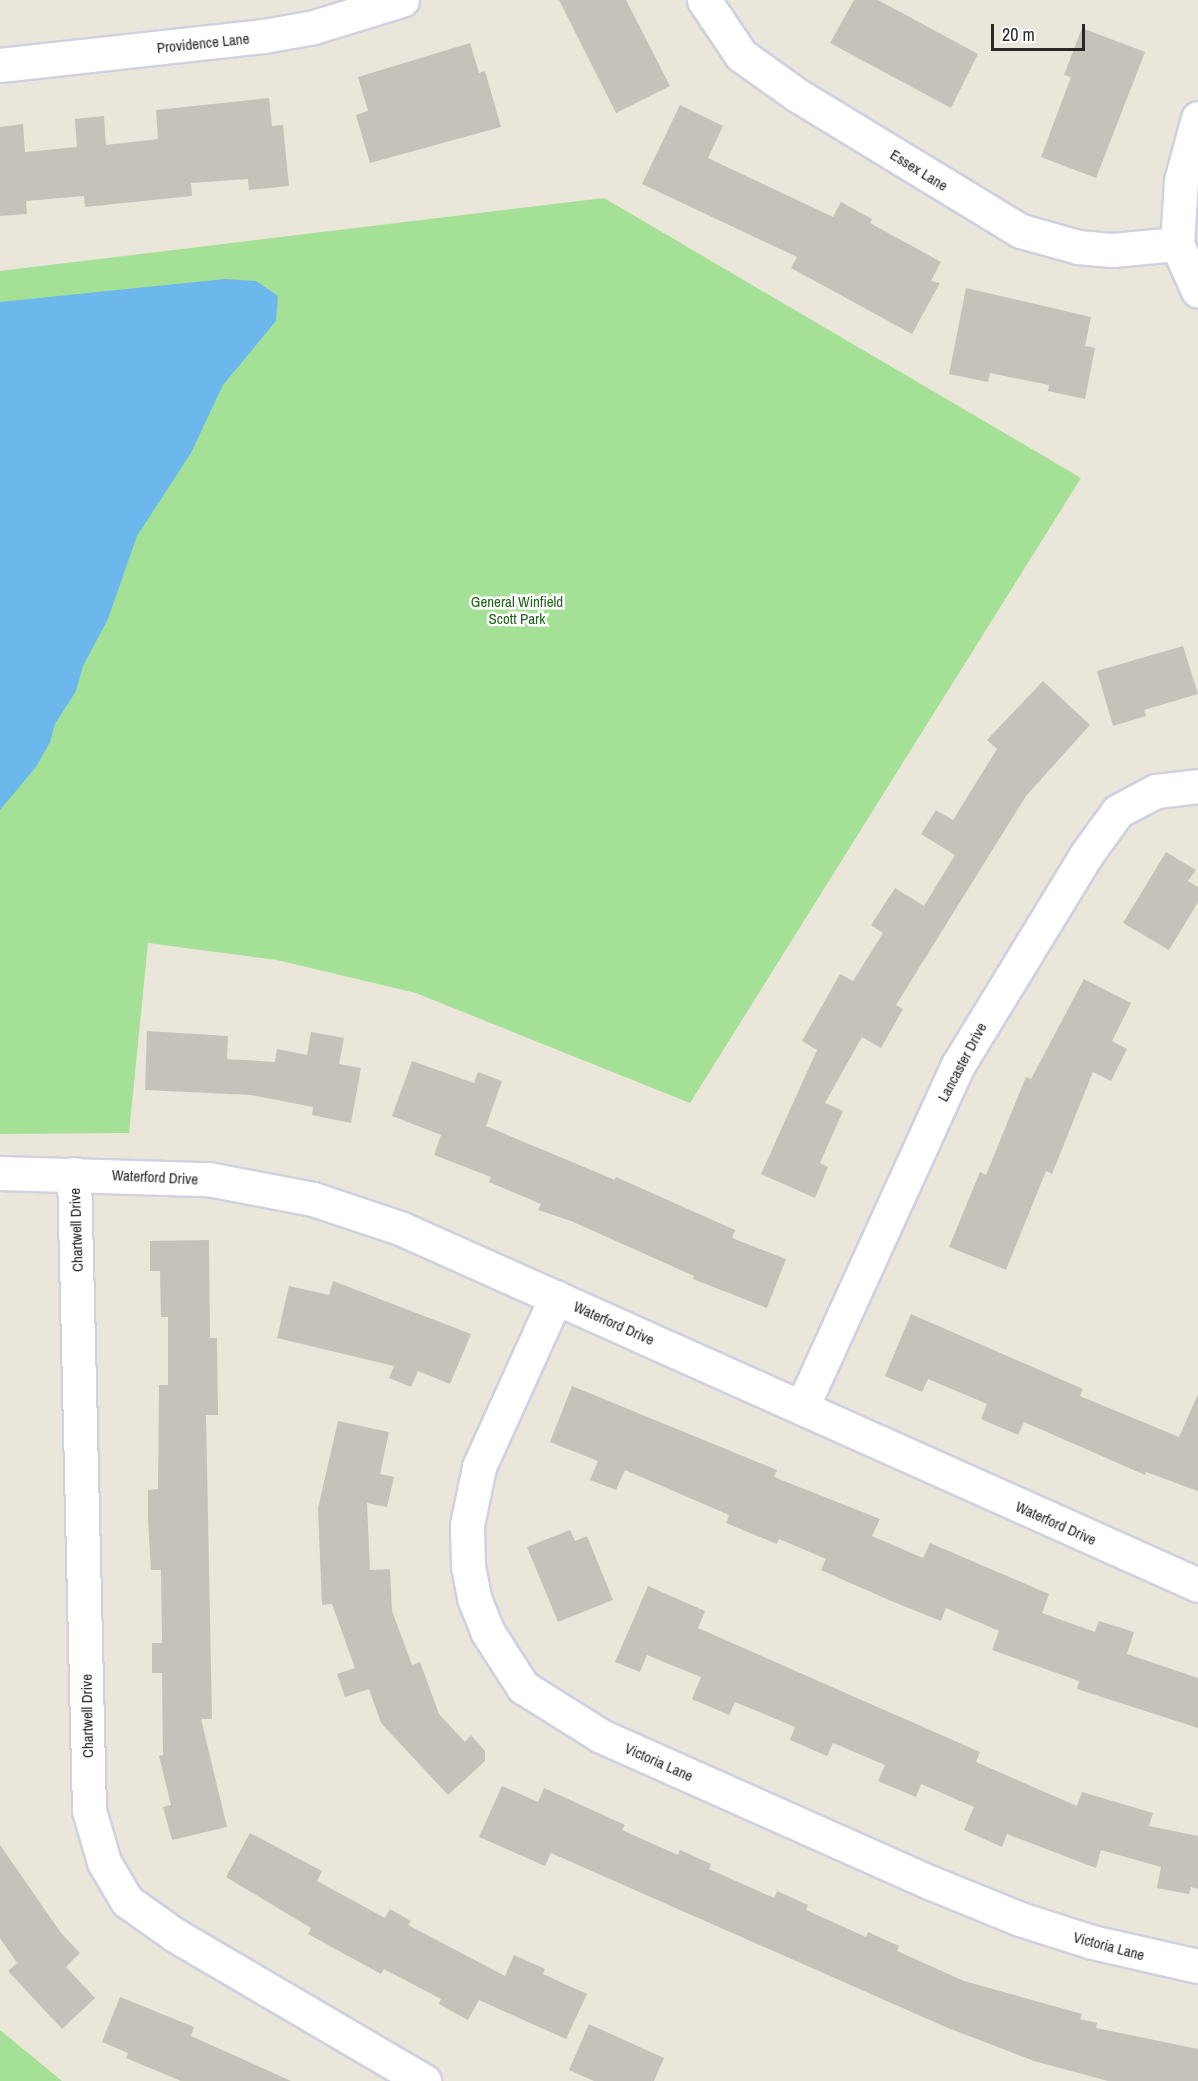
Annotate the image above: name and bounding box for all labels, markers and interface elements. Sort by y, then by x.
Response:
scale bar [994,12,1088,50]
text: 20 m [1002,22,1035,47]
street label: Providence Lane [156,29,250,57]
street label: Essex Lane [887,145,951,195]
park label: General Winfield Scott Park [471,592,563,627]
street label: Lancaster Drive [934,1019,990,1105]
street label: Waterford Drive [111,1166,199,1188]
street label: Chartwell Drive [66,1188,86,1272]
street label: Waterford Drive [571,1297,657,1349]
street label: Waterford Drive [1013,1497,1099,1549]
street label: Chartwell Drive [77,1674,97,1758]
street label: Victoria Lane [622,1739,696,1785]
street label: Victoria Lane [1071,1928,1147,1964]

